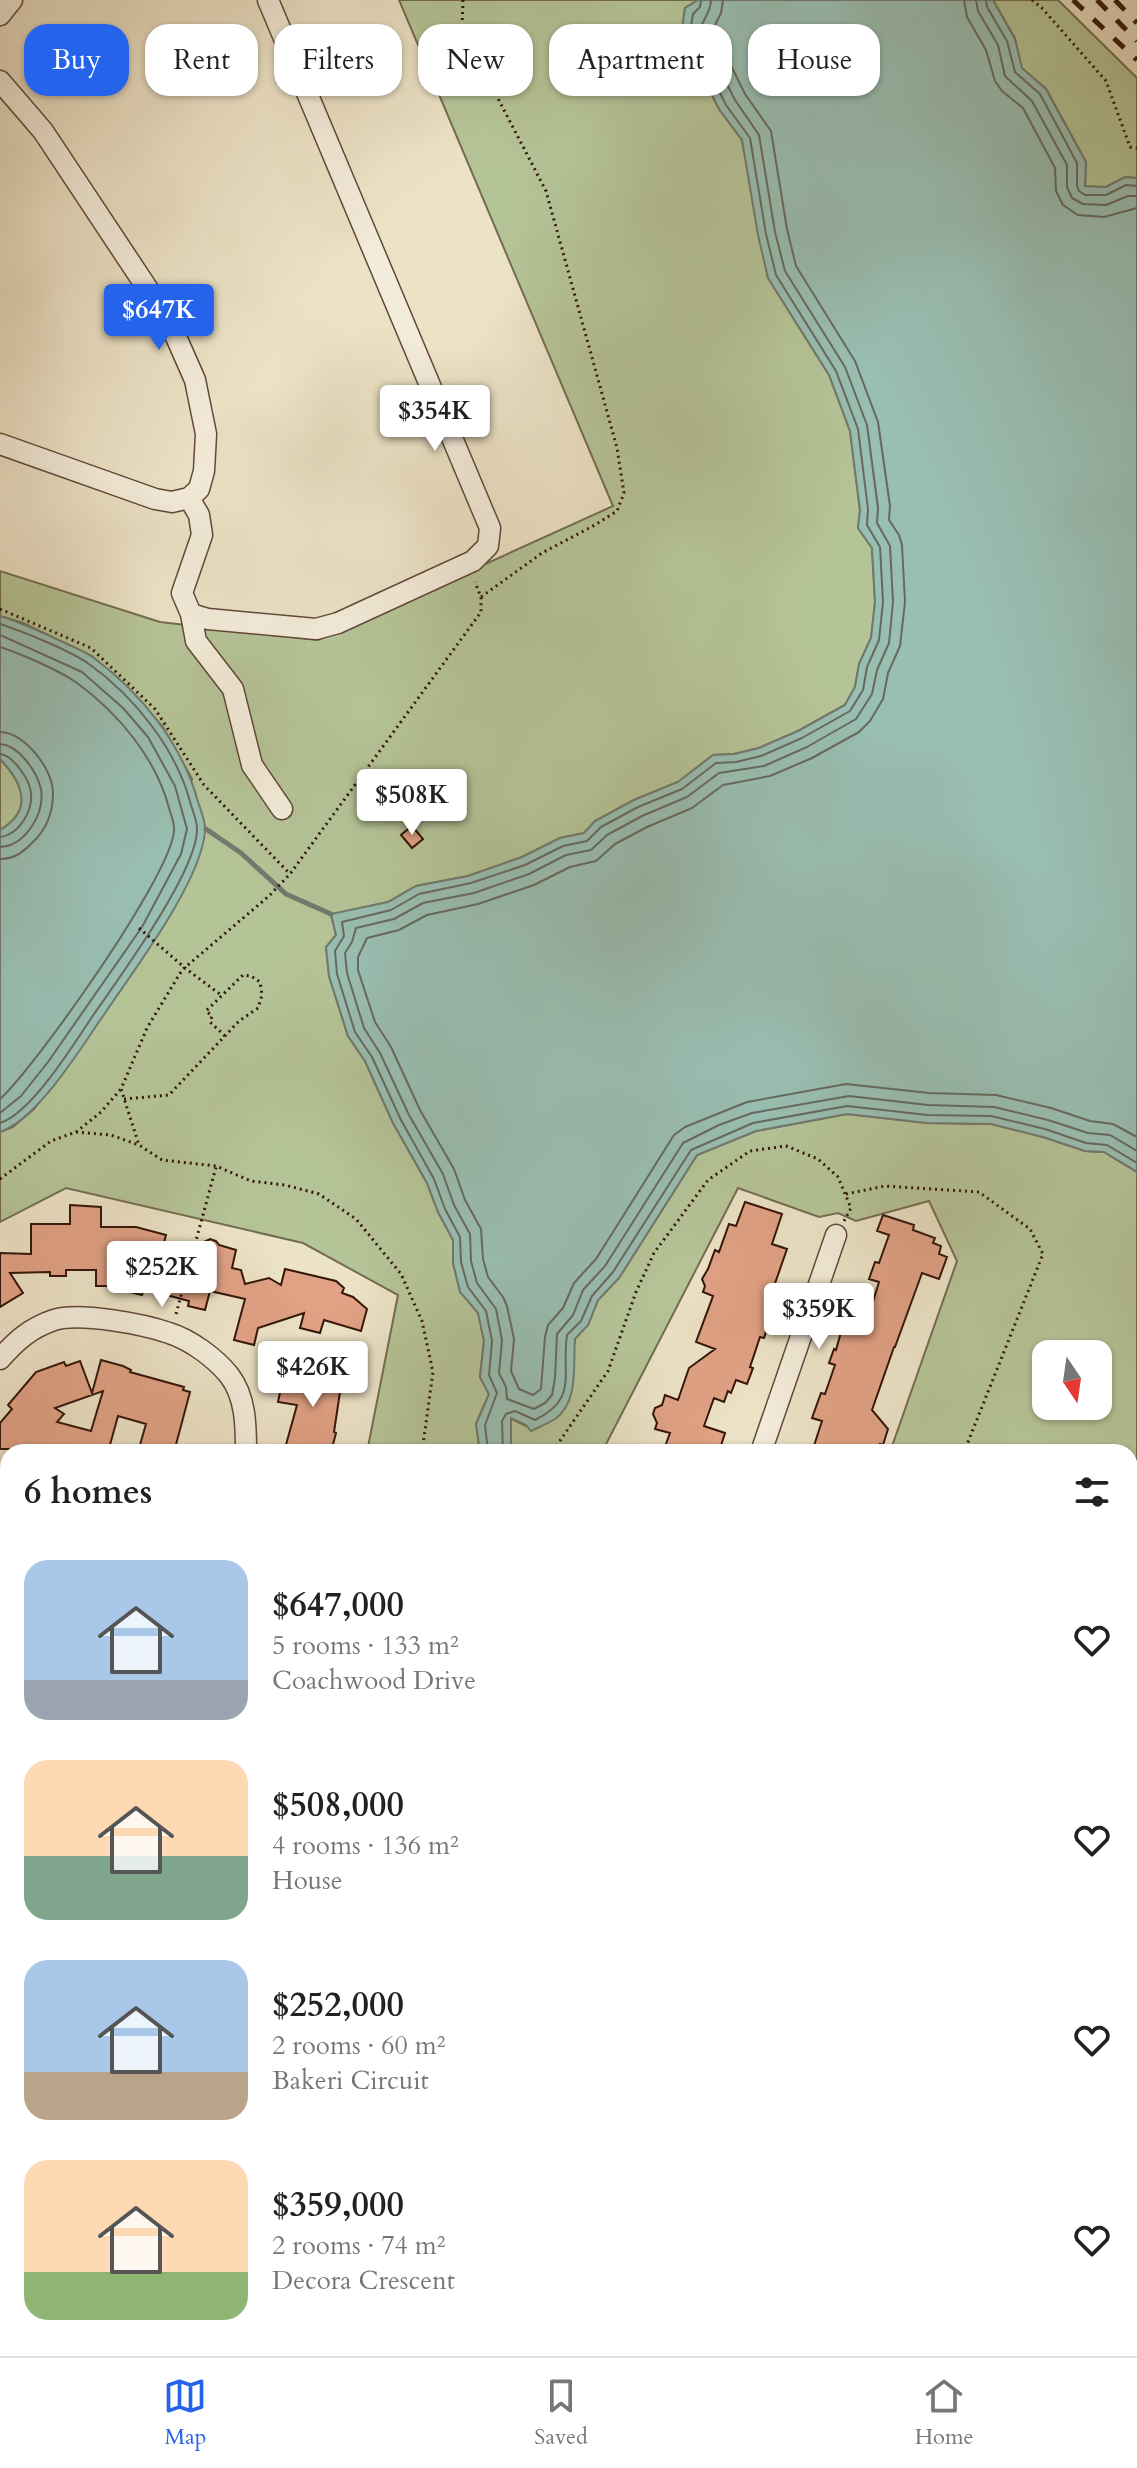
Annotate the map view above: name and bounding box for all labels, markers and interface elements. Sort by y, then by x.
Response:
chip: Buy [24,24,129,96]
chip: Rent [145,24,258,96]
chip: Filters [274,24,402,96]
chip: New [418,24,533,96]
chip: Apartment [549,24,732,96]
chip: House [748,24,880,96]
pin: $647K [103,284,215,352]
text: $647K [122,292,196,327]
pin: $354K [379,385,491,453]
text: $354K [398,393,472,428]
pin: $508K [356,769,468,837]
text: $508K [375,777,449,812]
pin: $252K [106,1241,218,1309]
text: $252K [125,1249,199,1284]
pin: $359K [763,1283,875,1351]
text: $359K [782,1291,856,1326]
north arrow [1032,1340,1112,1420]
map controls [1032,1340,1112,1420]
pin: $426K [257,1341,369,1409]
text: $426K [276,1349,350,1384]
text: 6 homes [24,1469,152,1515]
icon: filters [1070,1470,1114,1514]
text: $647,000 [272,1582,404,1628]
icon: home [88,1592,184,1688]
icon: heart [1070,1618,1114,1662]
text: 5 rooms · 133 m² [272,1628,459,1663]
text: Coachwood Drive [272,1663,476,1698]
text: $508,000 [272,1782,404,1828]
icon: home [88,1792,184,1888]
icon: heart [1070,1818,1114,1862]
text: 4 rooms · 136 m² [272,1828,459,1863]
text: House [272,1863,343,1898]
text: $252,000 [272,1982,404,2028]
icon: home [88,1992,184,2088]
icon: heart [1070,2018,1114,2062]
text: 2 rooms · 60 m² [272,2028,445,2063]
text: Bakeri Circuit [272,2063,429,2098]
text: $359,000 [272,2182,404,2228]
icon: home [88,2192,184,2288]
icon: heart [1070,2218,1114,2262]
text: 2 rooms · 74 m² [272,2228,445,2263]
text: Decora Crescent [272,2263,455,2298]
tab: Map [163,2374,207,2452]
tab: Saved [534,2374,588,2452]
tab: Home [915,2374,974,2452]

